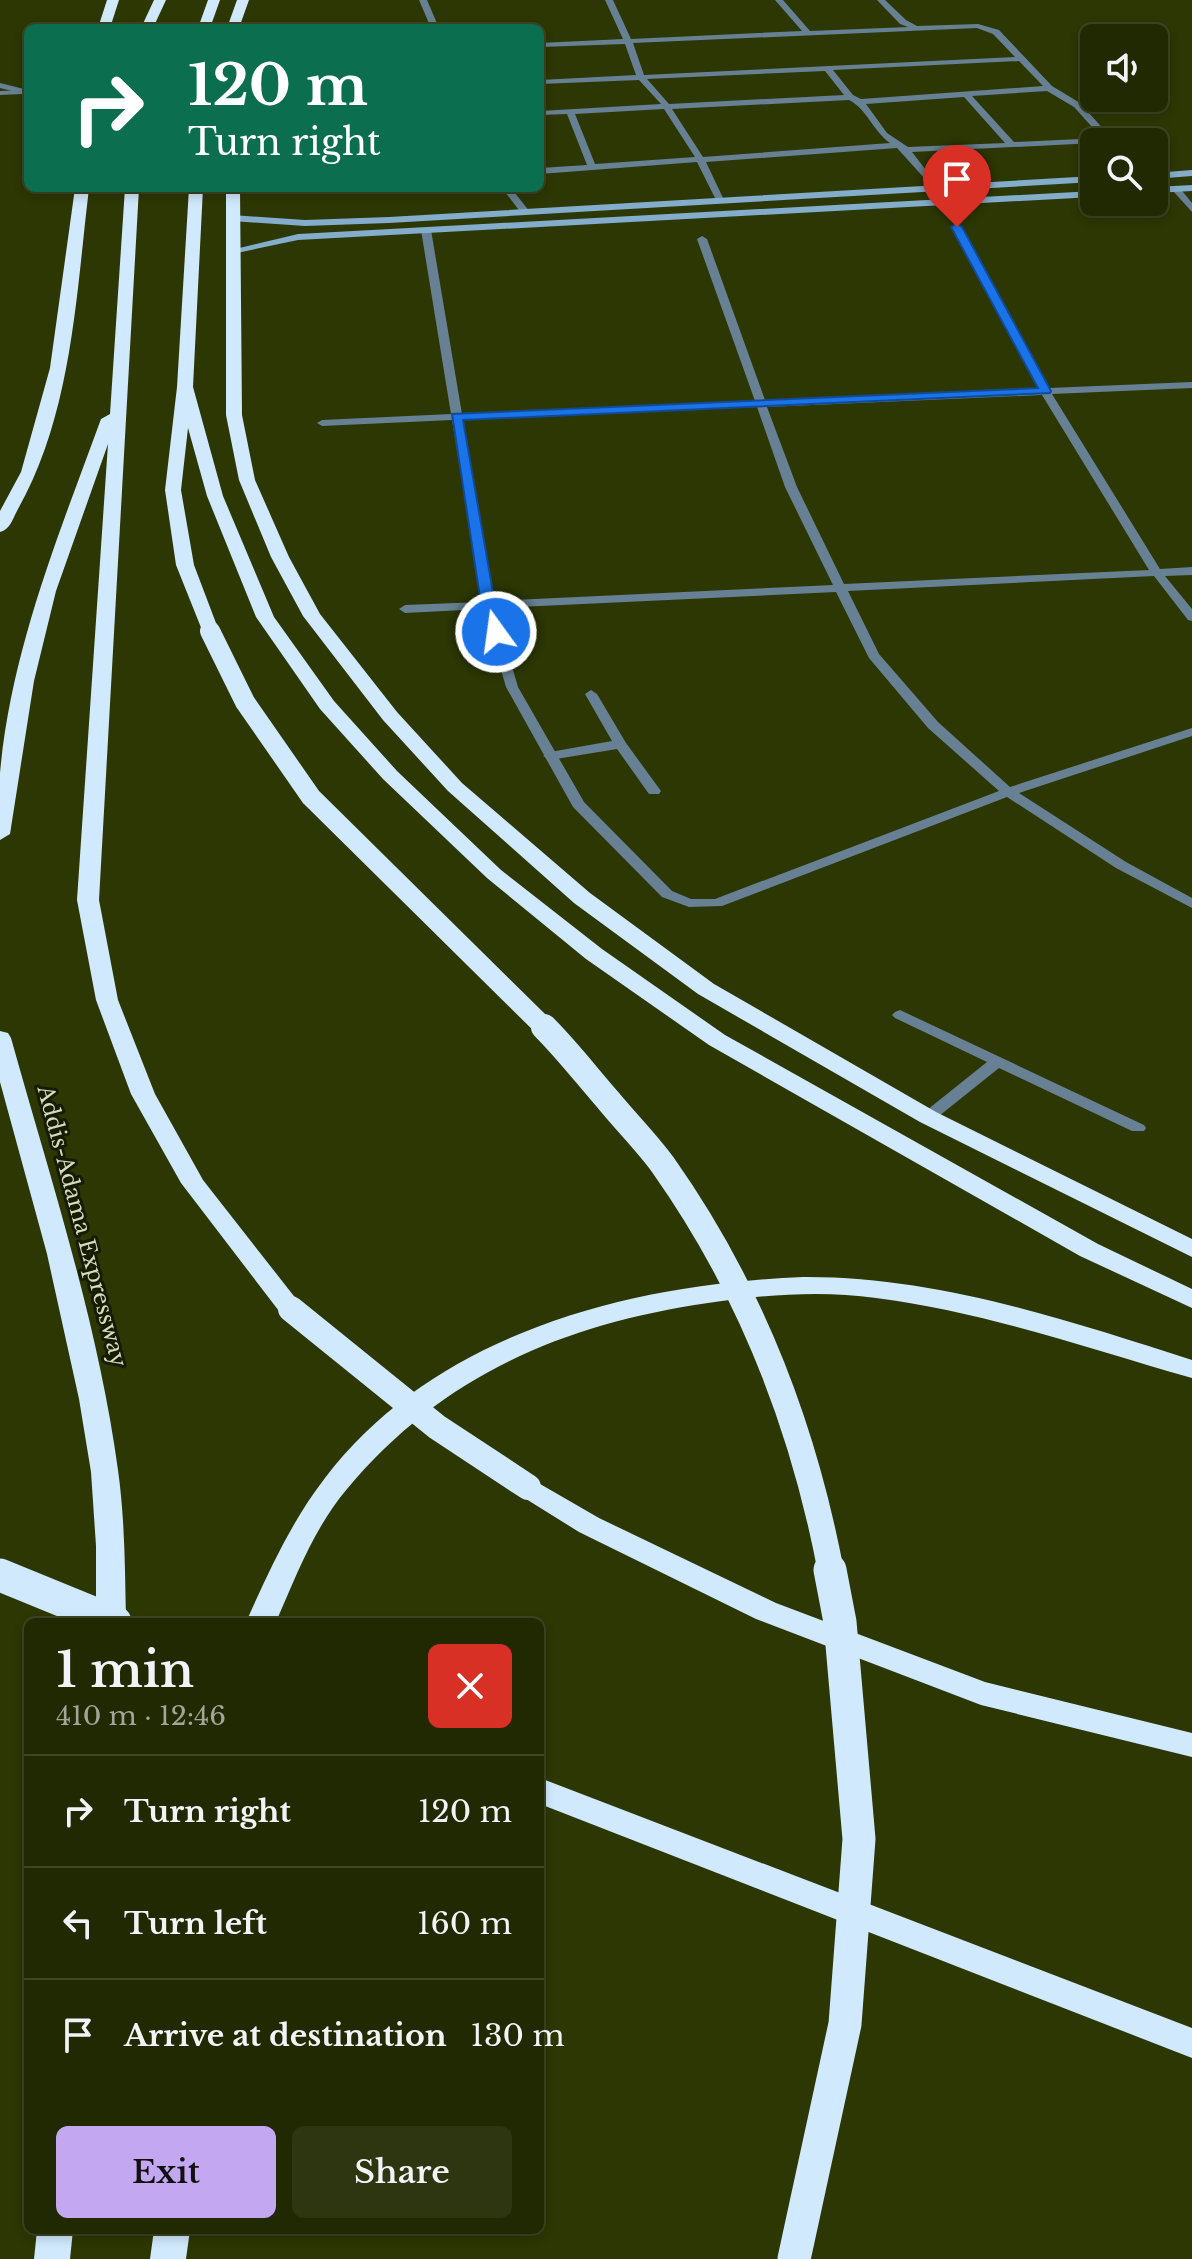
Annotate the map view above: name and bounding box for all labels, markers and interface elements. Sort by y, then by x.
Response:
map controls [1080,24,1168,216]
button: sound [1080,24,1168,112]
text: 120 m [188,51,368,120]
icon: right [56,56,160,160]
text: Turn right [188,120,381,165]
button: search [1080,128,1168,216]
pin [923,145,991,227]
icon: arrive [935,157,979,201]
position arrow [454,590,538,674]
street label: Addis-Adama Expressway [31,1081,133,1370]
text: 1 min [56,1640,194,1700]
button: close [428,1644,512,1728]
text: 410 m · 12:46 [56,1700,226,1732]
icon: right [56,1789,100,1833]
text: Turn right [124,1793,291,1830]
text: 120 m [418,1793,512,1830]
icon: left [56,1901,100,1945]
text: Turn left [124,1905,267,1942]
text: 160 m [417,1905,512,1942]
icon: arrive [56,2013,100,2057]
text: Arrive at destination [124,2017,447,2054]
text: 130 m [471,2017,565,2054]
button: Exit [56,2126,276,2218]
button: Share [292,2126,512,2218]

